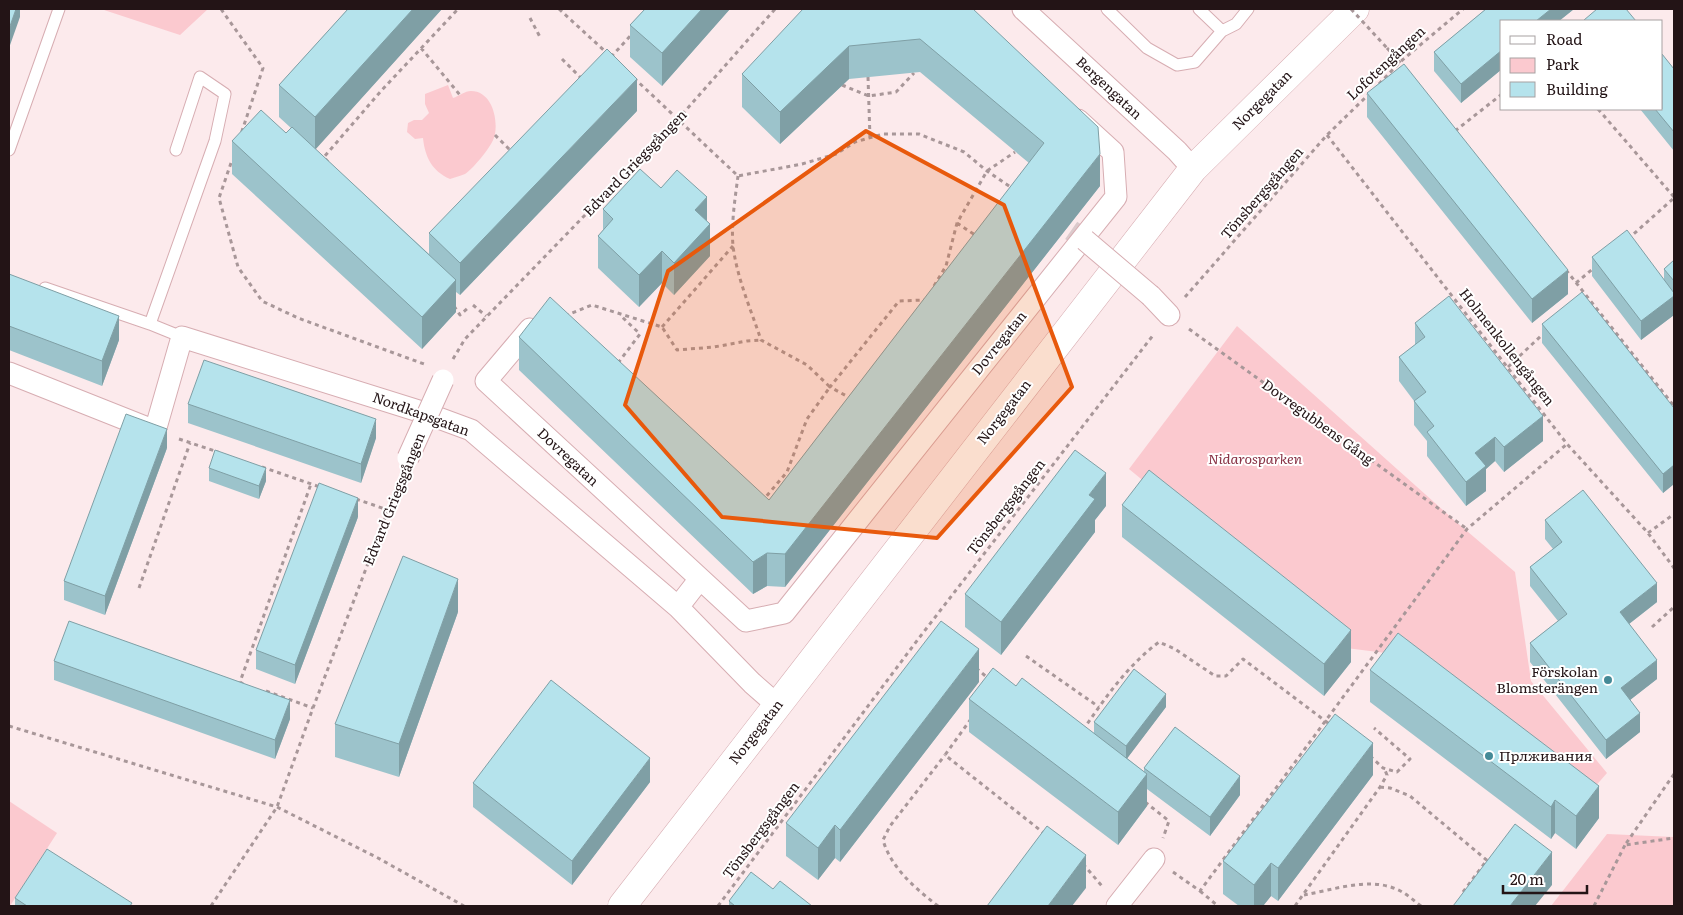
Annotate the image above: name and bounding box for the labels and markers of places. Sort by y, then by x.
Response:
place label: Förskolan Blomsterängen [1497,661,1598,697]
marker: Förskolan Blomsterängen [1602,674,1614,686]
place label: Прлживания [1499,745,1592,765]
marker: Прлживания [1483,750,1495,762]

